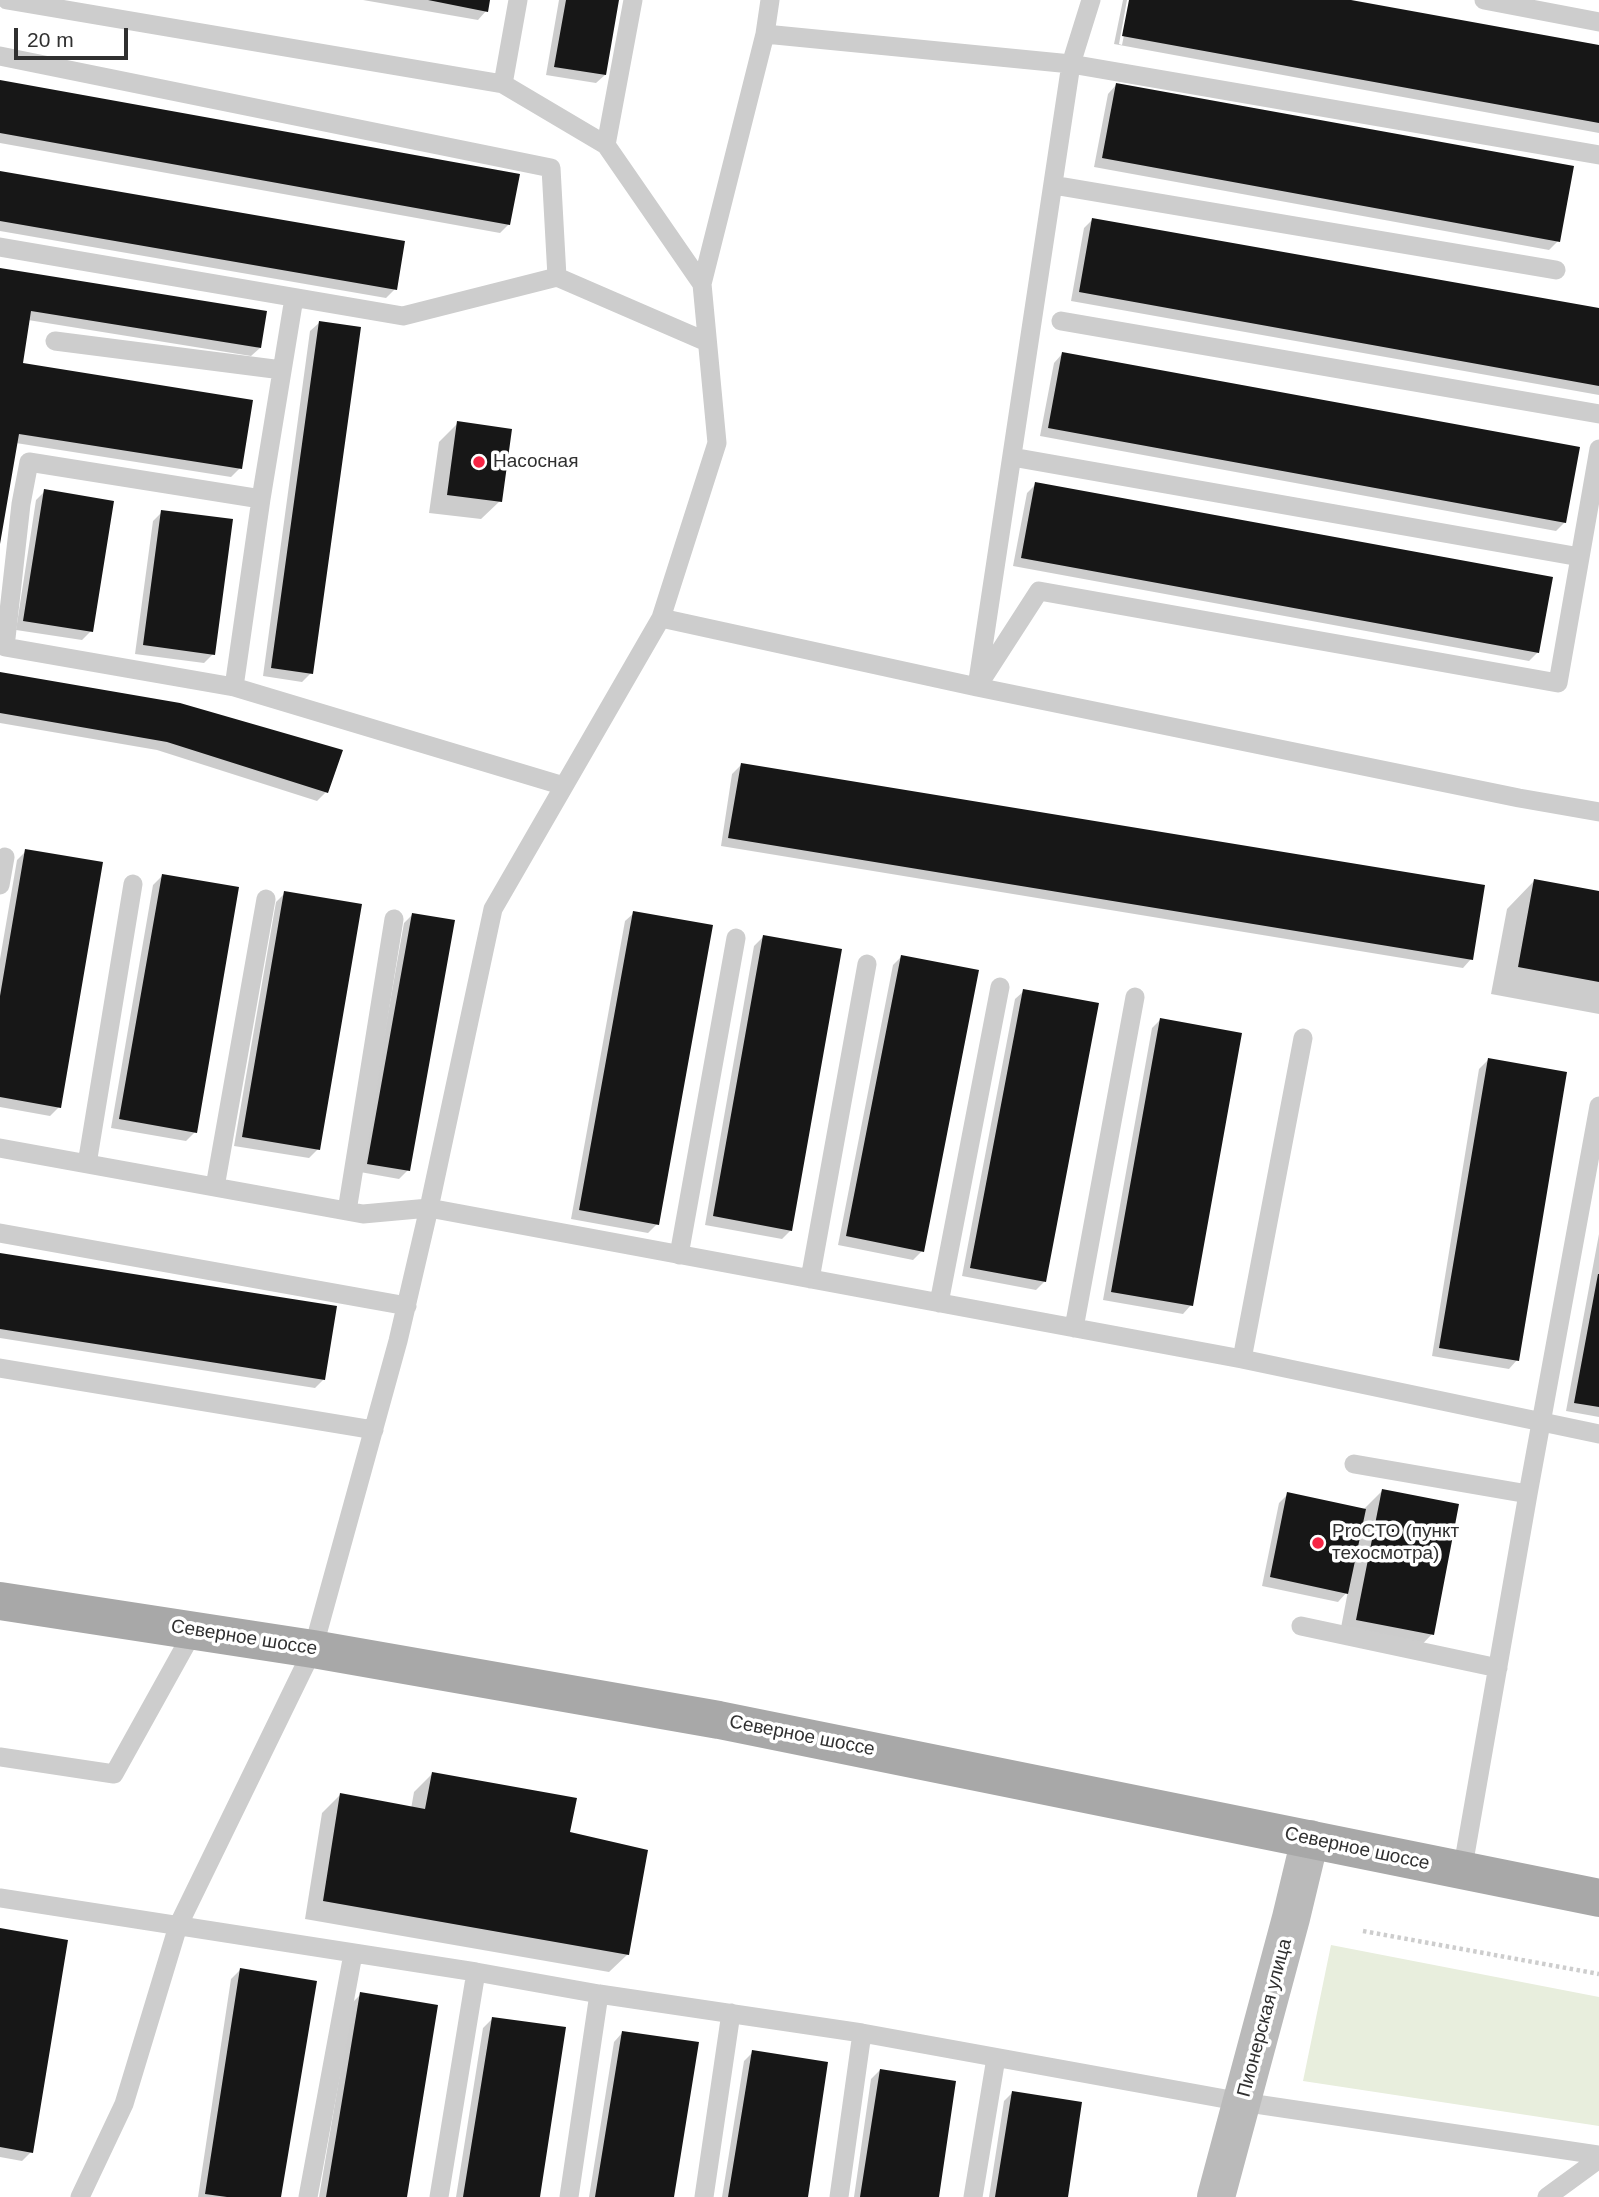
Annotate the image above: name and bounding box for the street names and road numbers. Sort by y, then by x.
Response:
street label: Северное шоссе [169,1615,319,1661]
street label: Северное шоссе [727,1711,877,1761]
street label: Северное шоссе [1282,1823,1432,1875]
street label: Пионерская улица [1233,1936,1297,2100]

